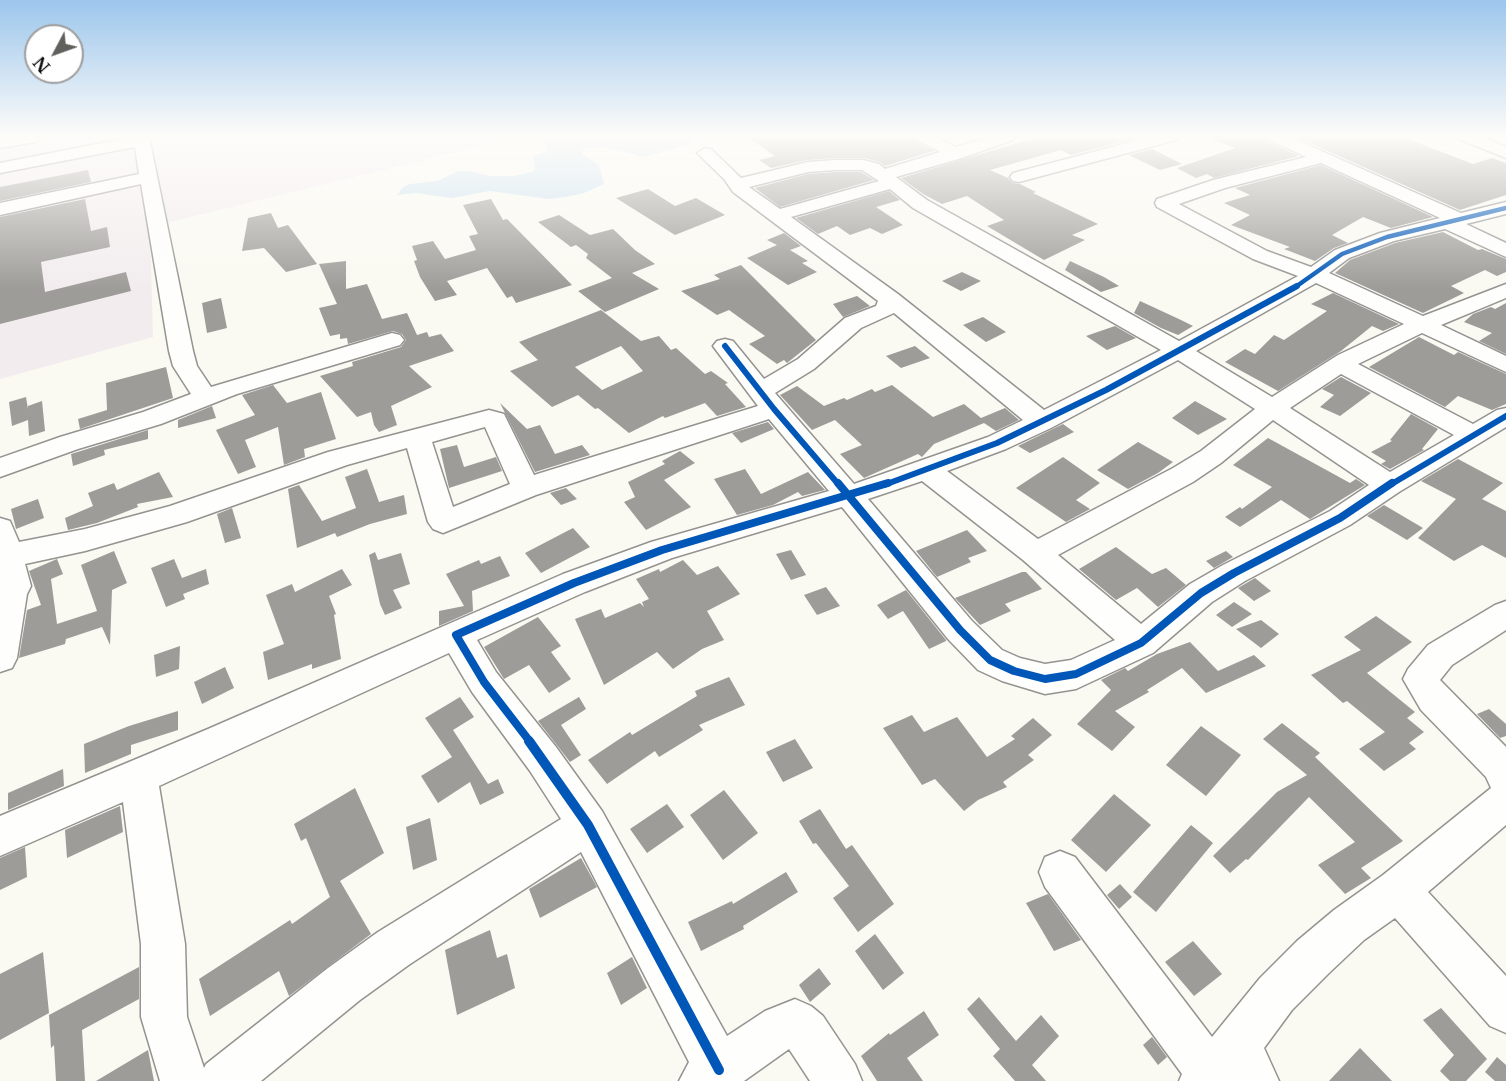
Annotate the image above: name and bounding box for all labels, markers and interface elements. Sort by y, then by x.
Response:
north arrow [24,24,84,84]
text: N [29,52,54,77]

